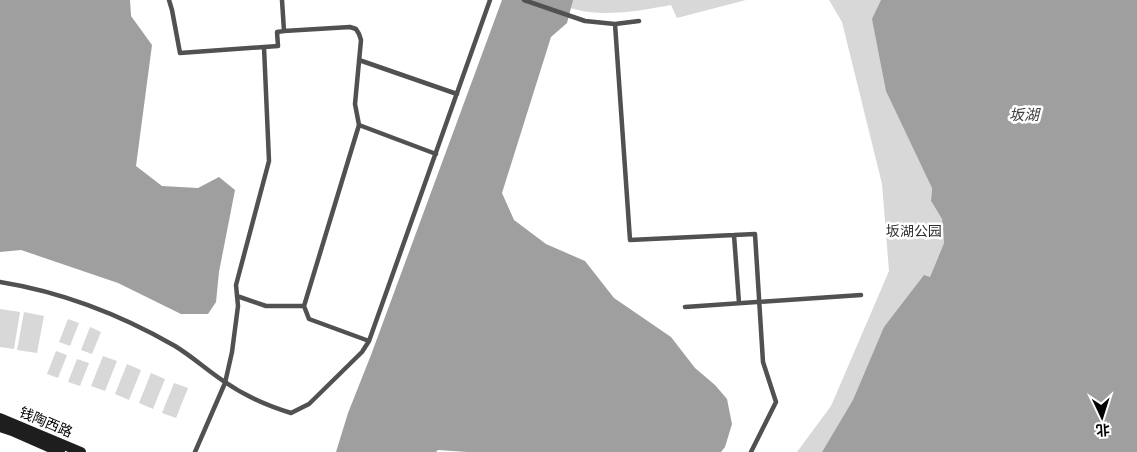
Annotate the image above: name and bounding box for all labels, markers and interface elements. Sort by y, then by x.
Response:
water label: 坂湖 [1009,106,1041,124]
park label: 坂湖公园 [886,223,942,239]
north arrow [1077,392,1127,442]
street label: 钱陶西路 [17,404,75,440]
text: 北 [1095,421,1110,438]

